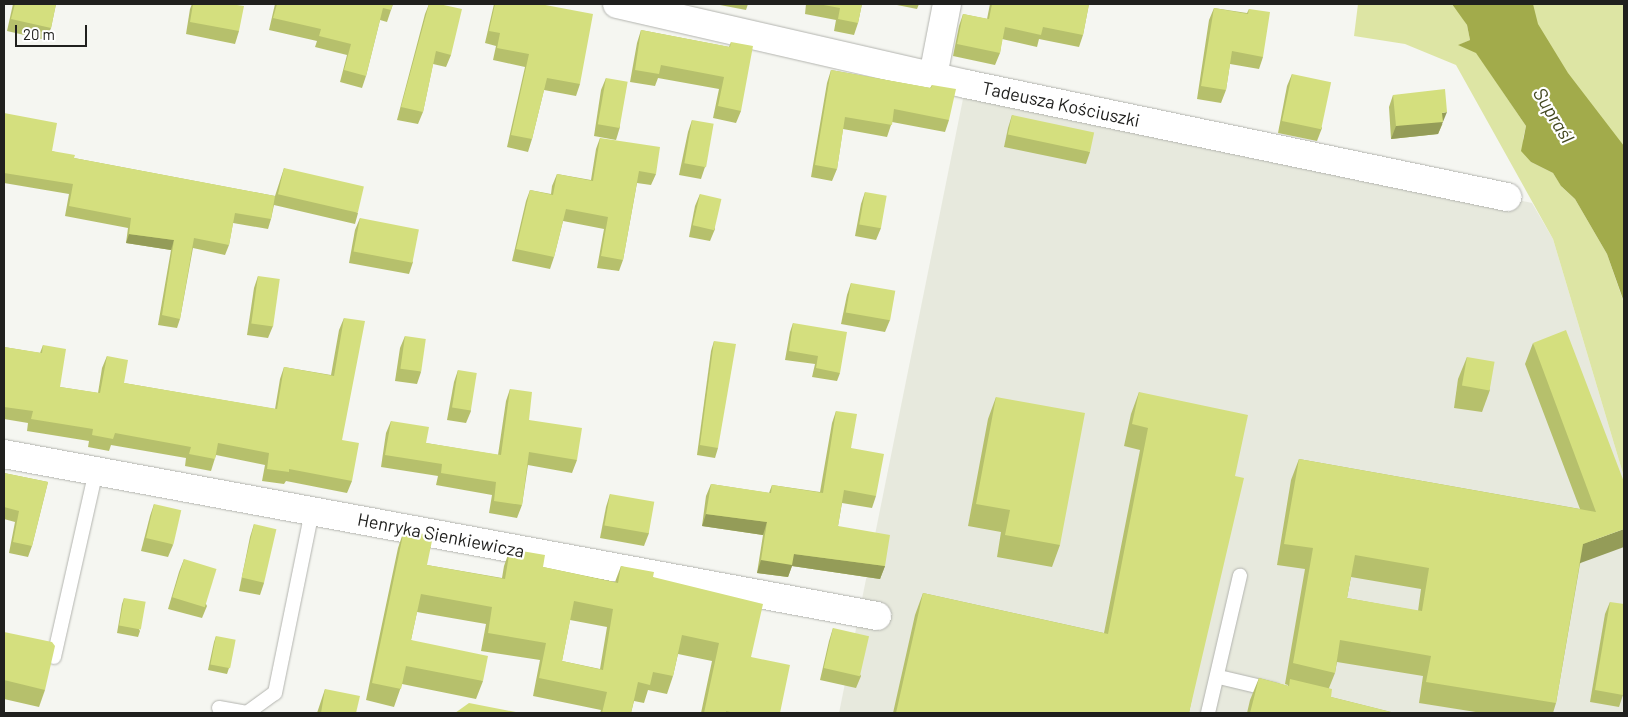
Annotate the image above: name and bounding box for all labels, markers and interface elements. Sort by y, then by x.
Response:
scale bar [18,15,90,47]
text: 20 m [23,25,55,43]
street label: Tadeusza Kościuszki [980,77,1142,131]
water label: Supraśl [1529,83,1579,147]
street label: Henryka Sienkiewicza [356,508,526,562]

